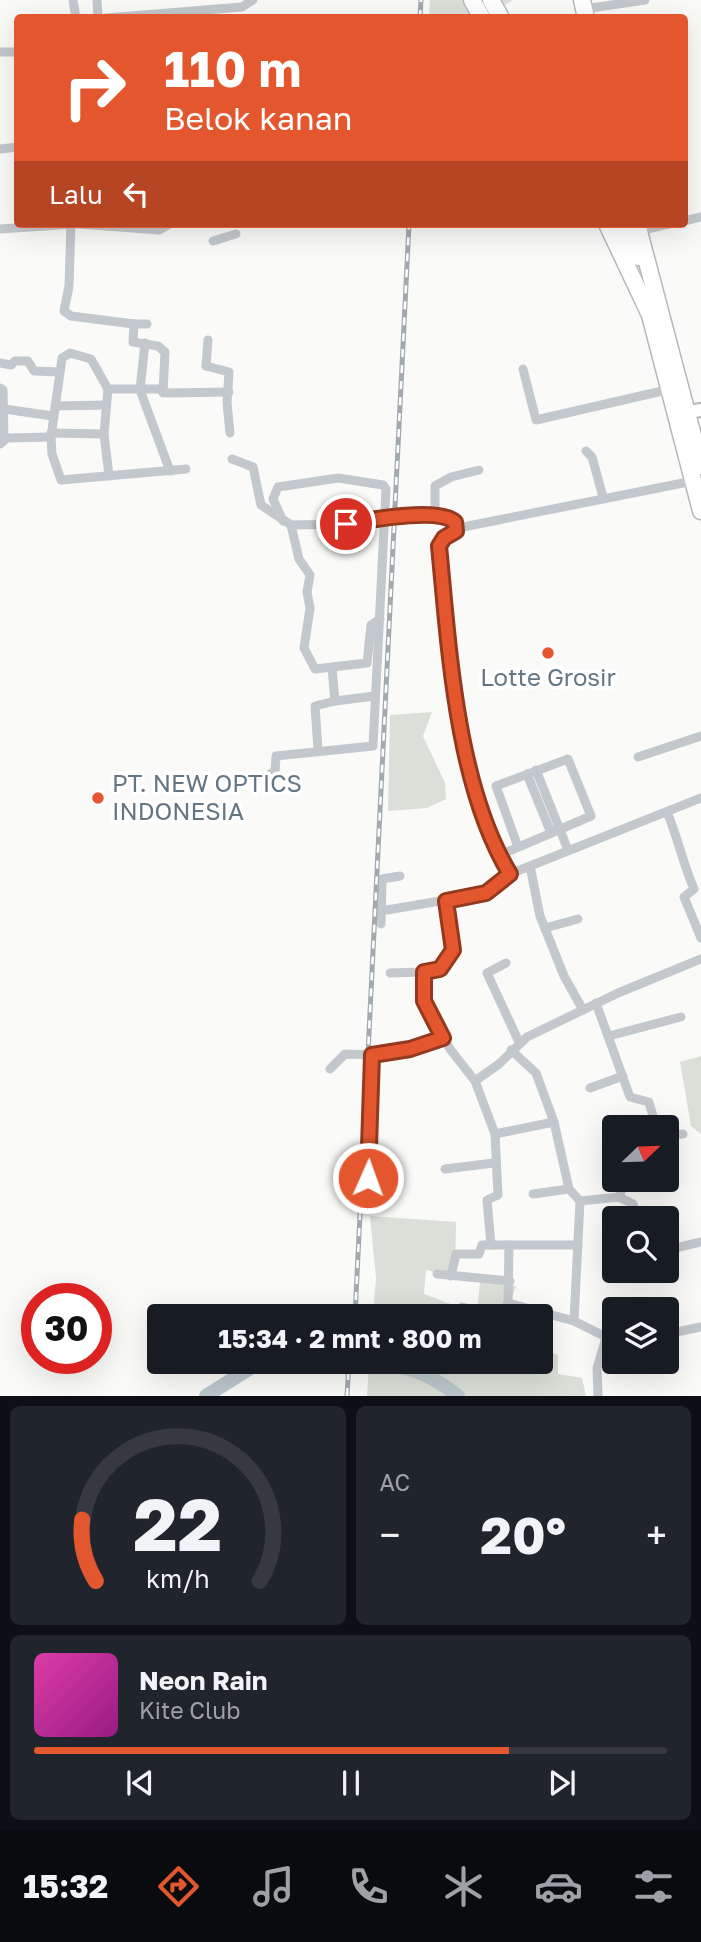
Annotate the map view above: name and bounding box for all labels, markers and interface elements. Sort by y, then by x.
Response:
text: 110 m [164,39,301,98]
icon: right [49,42,140,133]
text: Belok kanan [164,99,352,137]
icon: left [117,175,155,213]
text: Lalu [49,179,103,210]
pin [316,494,376,554]
icon: arrive [327,505,365,543]
marker: Lotte Grosir [540,645,556,661]
place label: Lotte Grosir [480,662,616,691]
place label: PT. NEW OPTICS INDONESIA [112,768,302,825]
marker: PT. NEW OPTICS INDONESIA [90,790,106,806]
north arrow [602,1115,679,1192]
map controls [602,1115,679,1374]
position arrow [331,1141,405,1215]
button: search [602,1206,679,1283]
speed limit sign: 30 [21,1283,112,1374]
button: layers [602,1297,679,1374]
text: 15:34 · 2 mnt · 800 m [218,1323,482,1354]
text: AC [380,1468,410,1496]
text: 22 [133,1481,222,1568]
text: 20° [480,1503,566,1565]
text: − [380,1512,400,1557]
text: + [646,1512,667,1557]
text: km/h [146,1563,210,1594]
text: Neon Rain [139,1665,268,1696]
text: Kite Club [139,1696,240,1724]
icon: previous [121,1764,159,1802]
icon: pause [332,1764,370,1802]
icon: next [543,1764,581,1802]
icon: directions [154,1862,203,1911]
icon: music [249,1862,298,1911]
icon: phone [344,1862,393,1911]
icon: climate [439,1862,488,1911]
icon: car [534,1862,583,1911]
icon: filters [629,1862,678,1911]
text: 15:32 [23,1867,108,1905]

